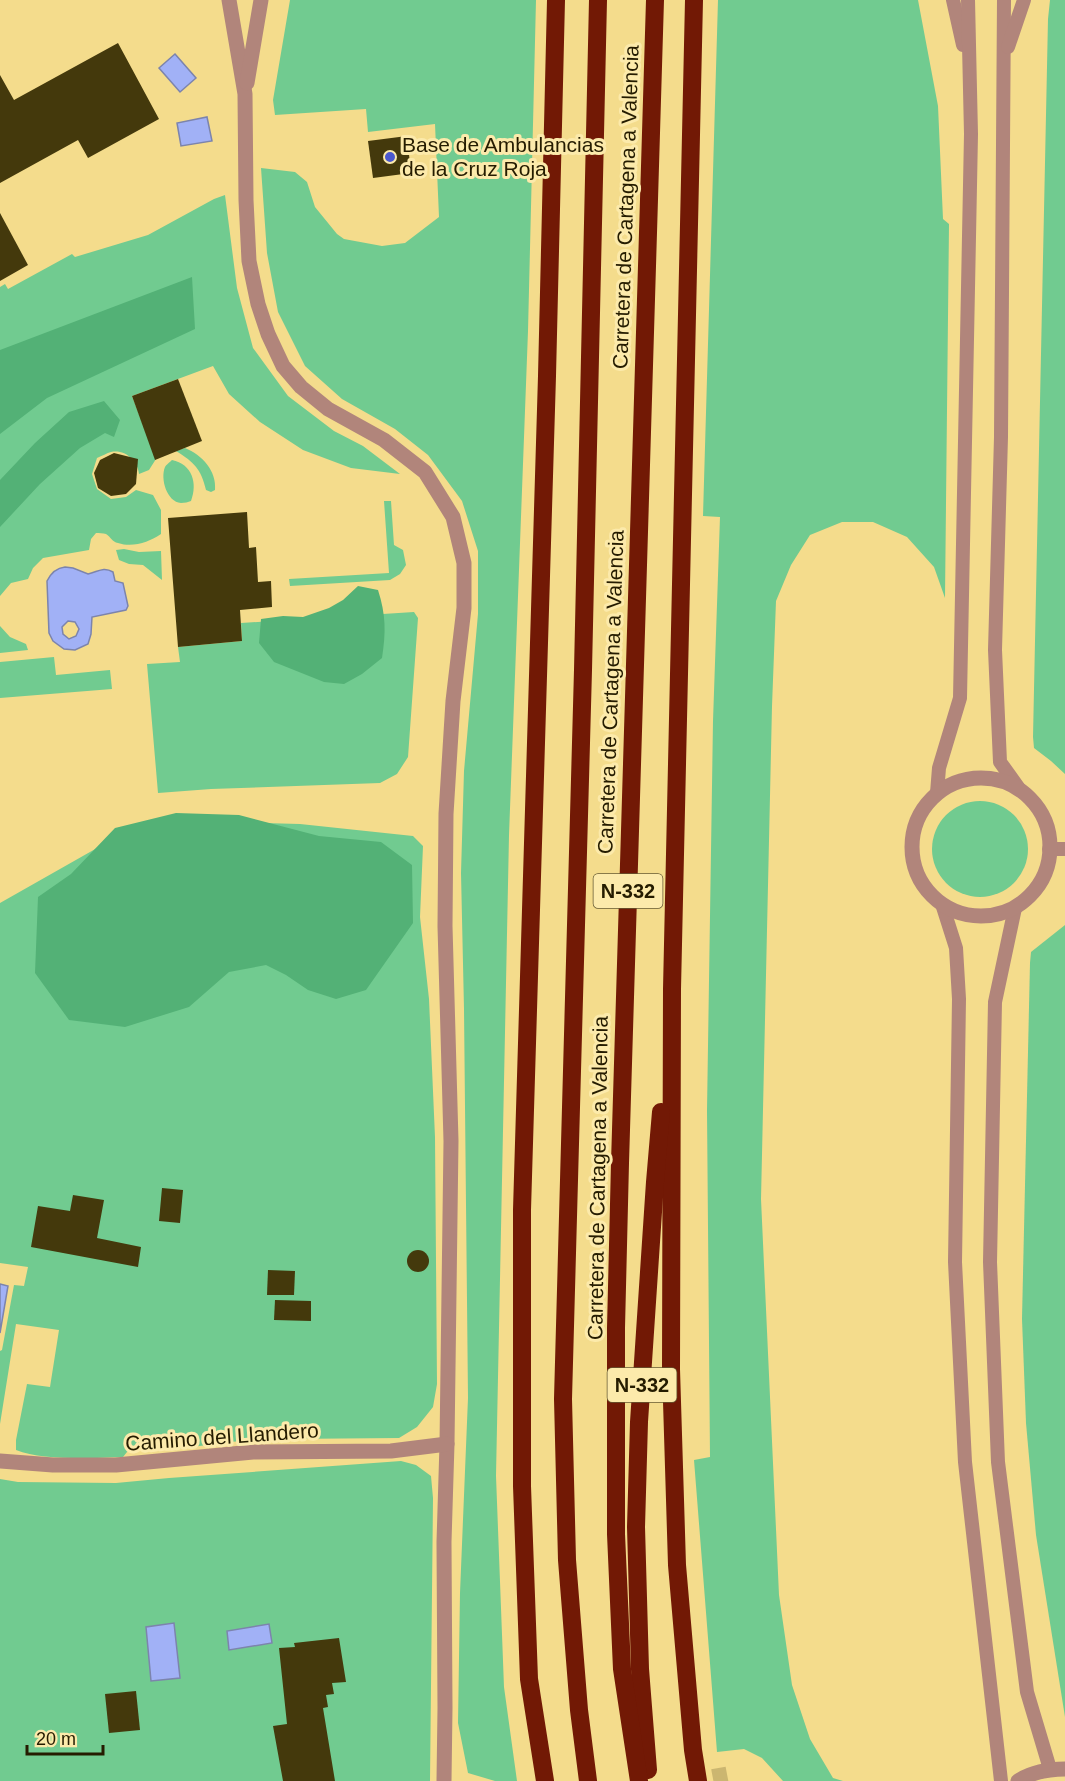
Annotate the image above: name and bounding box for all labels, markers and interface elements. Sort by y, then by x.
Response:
street label: Carretera de Cartagena a Valencia [608,44,643,369]
place label: Base de Ambulancias de la Cruz Roja [402,133,604,180]
marker: Base de Ambulancias de la Cruz Roja [383,150,397,164]
street label: Carretera de Cartagena a Valencia [593,529,628,854]
road number: N-332 [594,874,662,908]
street label: Carretera de Cartagena a Valencia [583,1015,612,1340]
road number: N-332 [608,1368,676,1402]
street label: Camino del Llandero [125,1418,319,1455]
scale bar [27,1718,104,1756]
text: 20 m [36,1729,76,1749]

